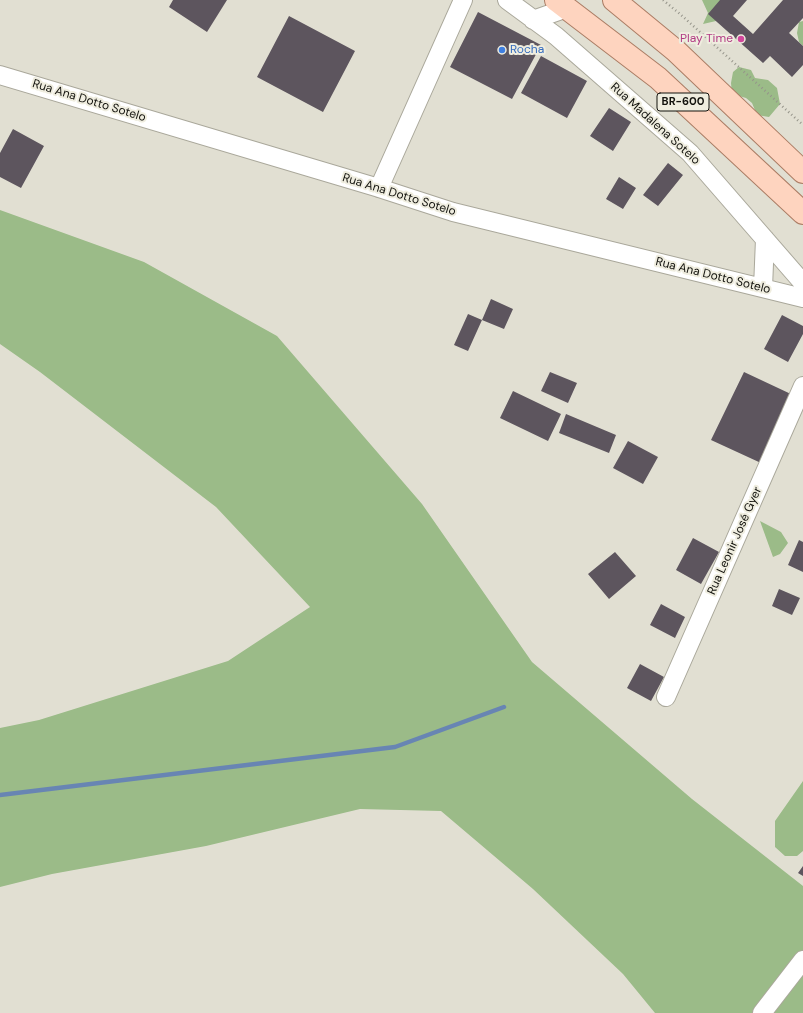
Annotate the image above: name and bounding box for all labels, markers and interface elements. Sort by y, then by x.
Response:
place label: Play Time [680,32,733,46]
marker: Play Time [736,34,746,44]
place label: Rocha [510,43,544,57]
marker: Rocha [497,45,507,55]
street label: Rua Ana Dotto Sotelo [30,77,148,125]
street label: Rua Madalena Sotelo [607,80,703,168]
road number: BR-600 [657,93,709,111]
street label: Rua Ana Dotto Sotelo [340,171,458,219]
street label: Rua Ana Dotto Sotelo [654,255,772,297]
street label: Rua Leonir José Gyer [705,485,765,597]

